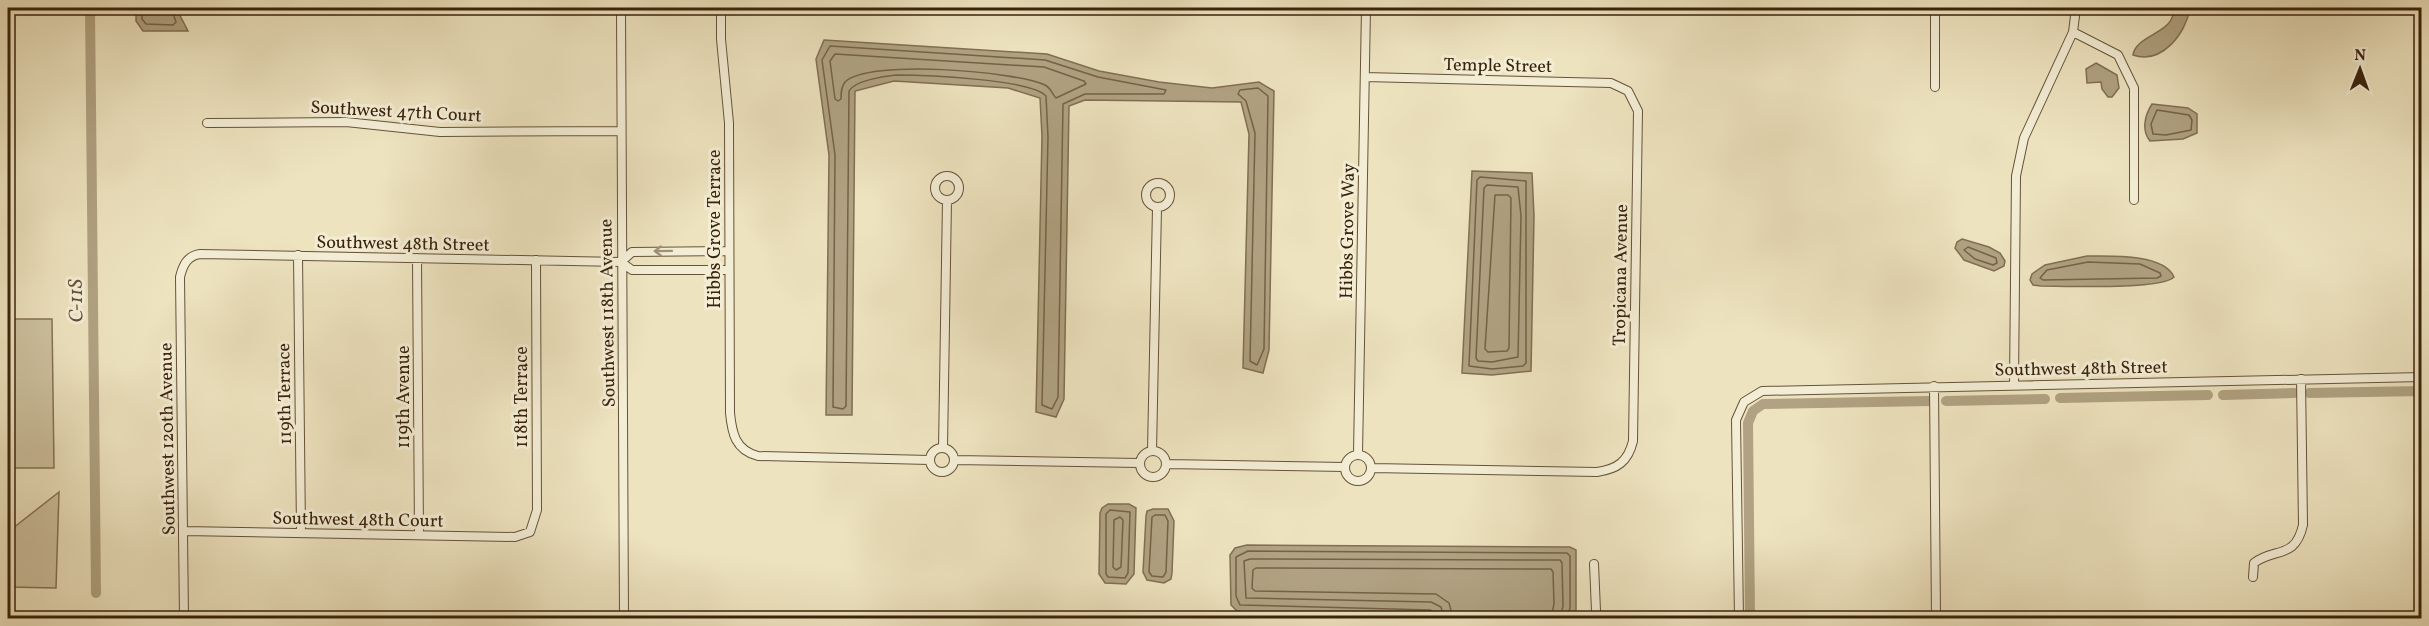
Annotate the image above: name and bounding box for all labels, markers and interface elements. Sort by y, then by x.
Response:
north arrow [2330,39,2390,99]
text: N [2354,45,2367,67]
street label: Temple Street [1443,53,1552,80]
street label: Southwest 47th Court [310,96,482,129]
street label: Hibbs Grove Terrace [703,149,728,309]
street label: Hibbs Grove Way [1335,163,1362,299]
street label: Tropicana Avenue [1608,204,1635,346]
street label: Southwest 118th Avenue [594,219,623,407]
street label: Southwest 48th Street [316,230,490,259]
one-way arrow [654,245,674,257]
water label: C-11S [63,278,91,323]
street label: Southwest 120th Avenue [154,342,183,536]
street label: 119th Terrace [272,343,299,445]
street label: 119th Avenue [392,346,417,448]
street label: 118th Terrace [510,346,535,448]
street label: Southwest 48th Street [1994,355,2168,384]
street label: Southwest 48th Court [272,507,444,534]

